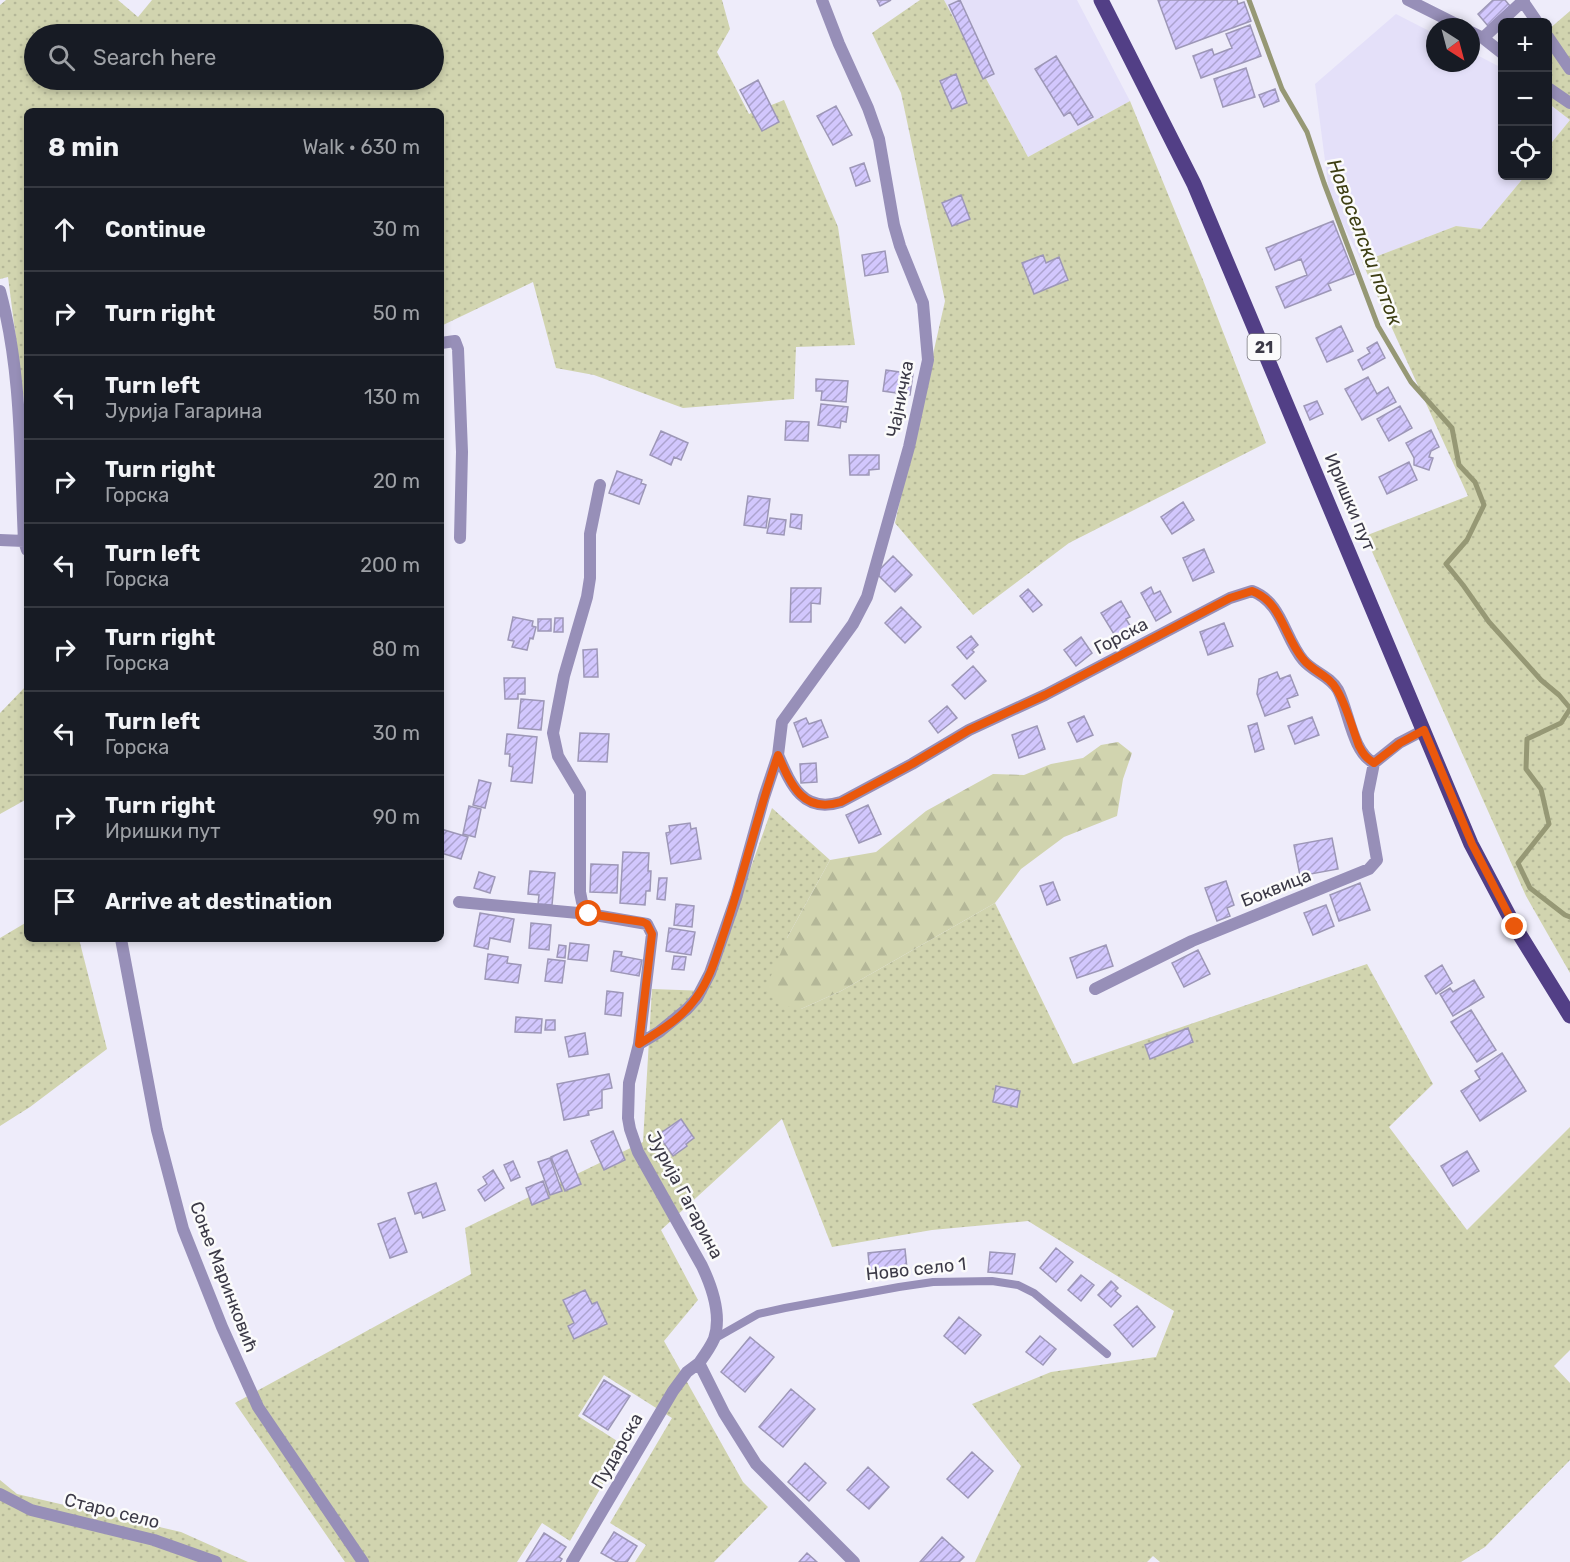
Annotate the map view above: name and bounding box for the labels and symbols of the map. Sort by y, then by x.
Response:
north arrow [1426,18,1480,72]
water label: Новоселски поток [1322,155,1408,329]
road number: 21 [1248,334,1280,360]
street label: Чајничка [882,359,918,439]
street label: Иришки пут [1320,450,1380,554]
street label: Горска [1090,613,1152,659]
street label: Боквица [1238,864,1314,912]
route start [575,900,601,926]
route end [1501,913,1527,939]
street label: Јурија Гагарина [642,1127,728,1263]
street label: Соње Маринковић [185,1199,263,1355]
street label: Ново село 1 [865,1253,967,1285]
street label: Пударска [587,1409,647,1493]
street label: Старо село [62,1489,162,1533]

